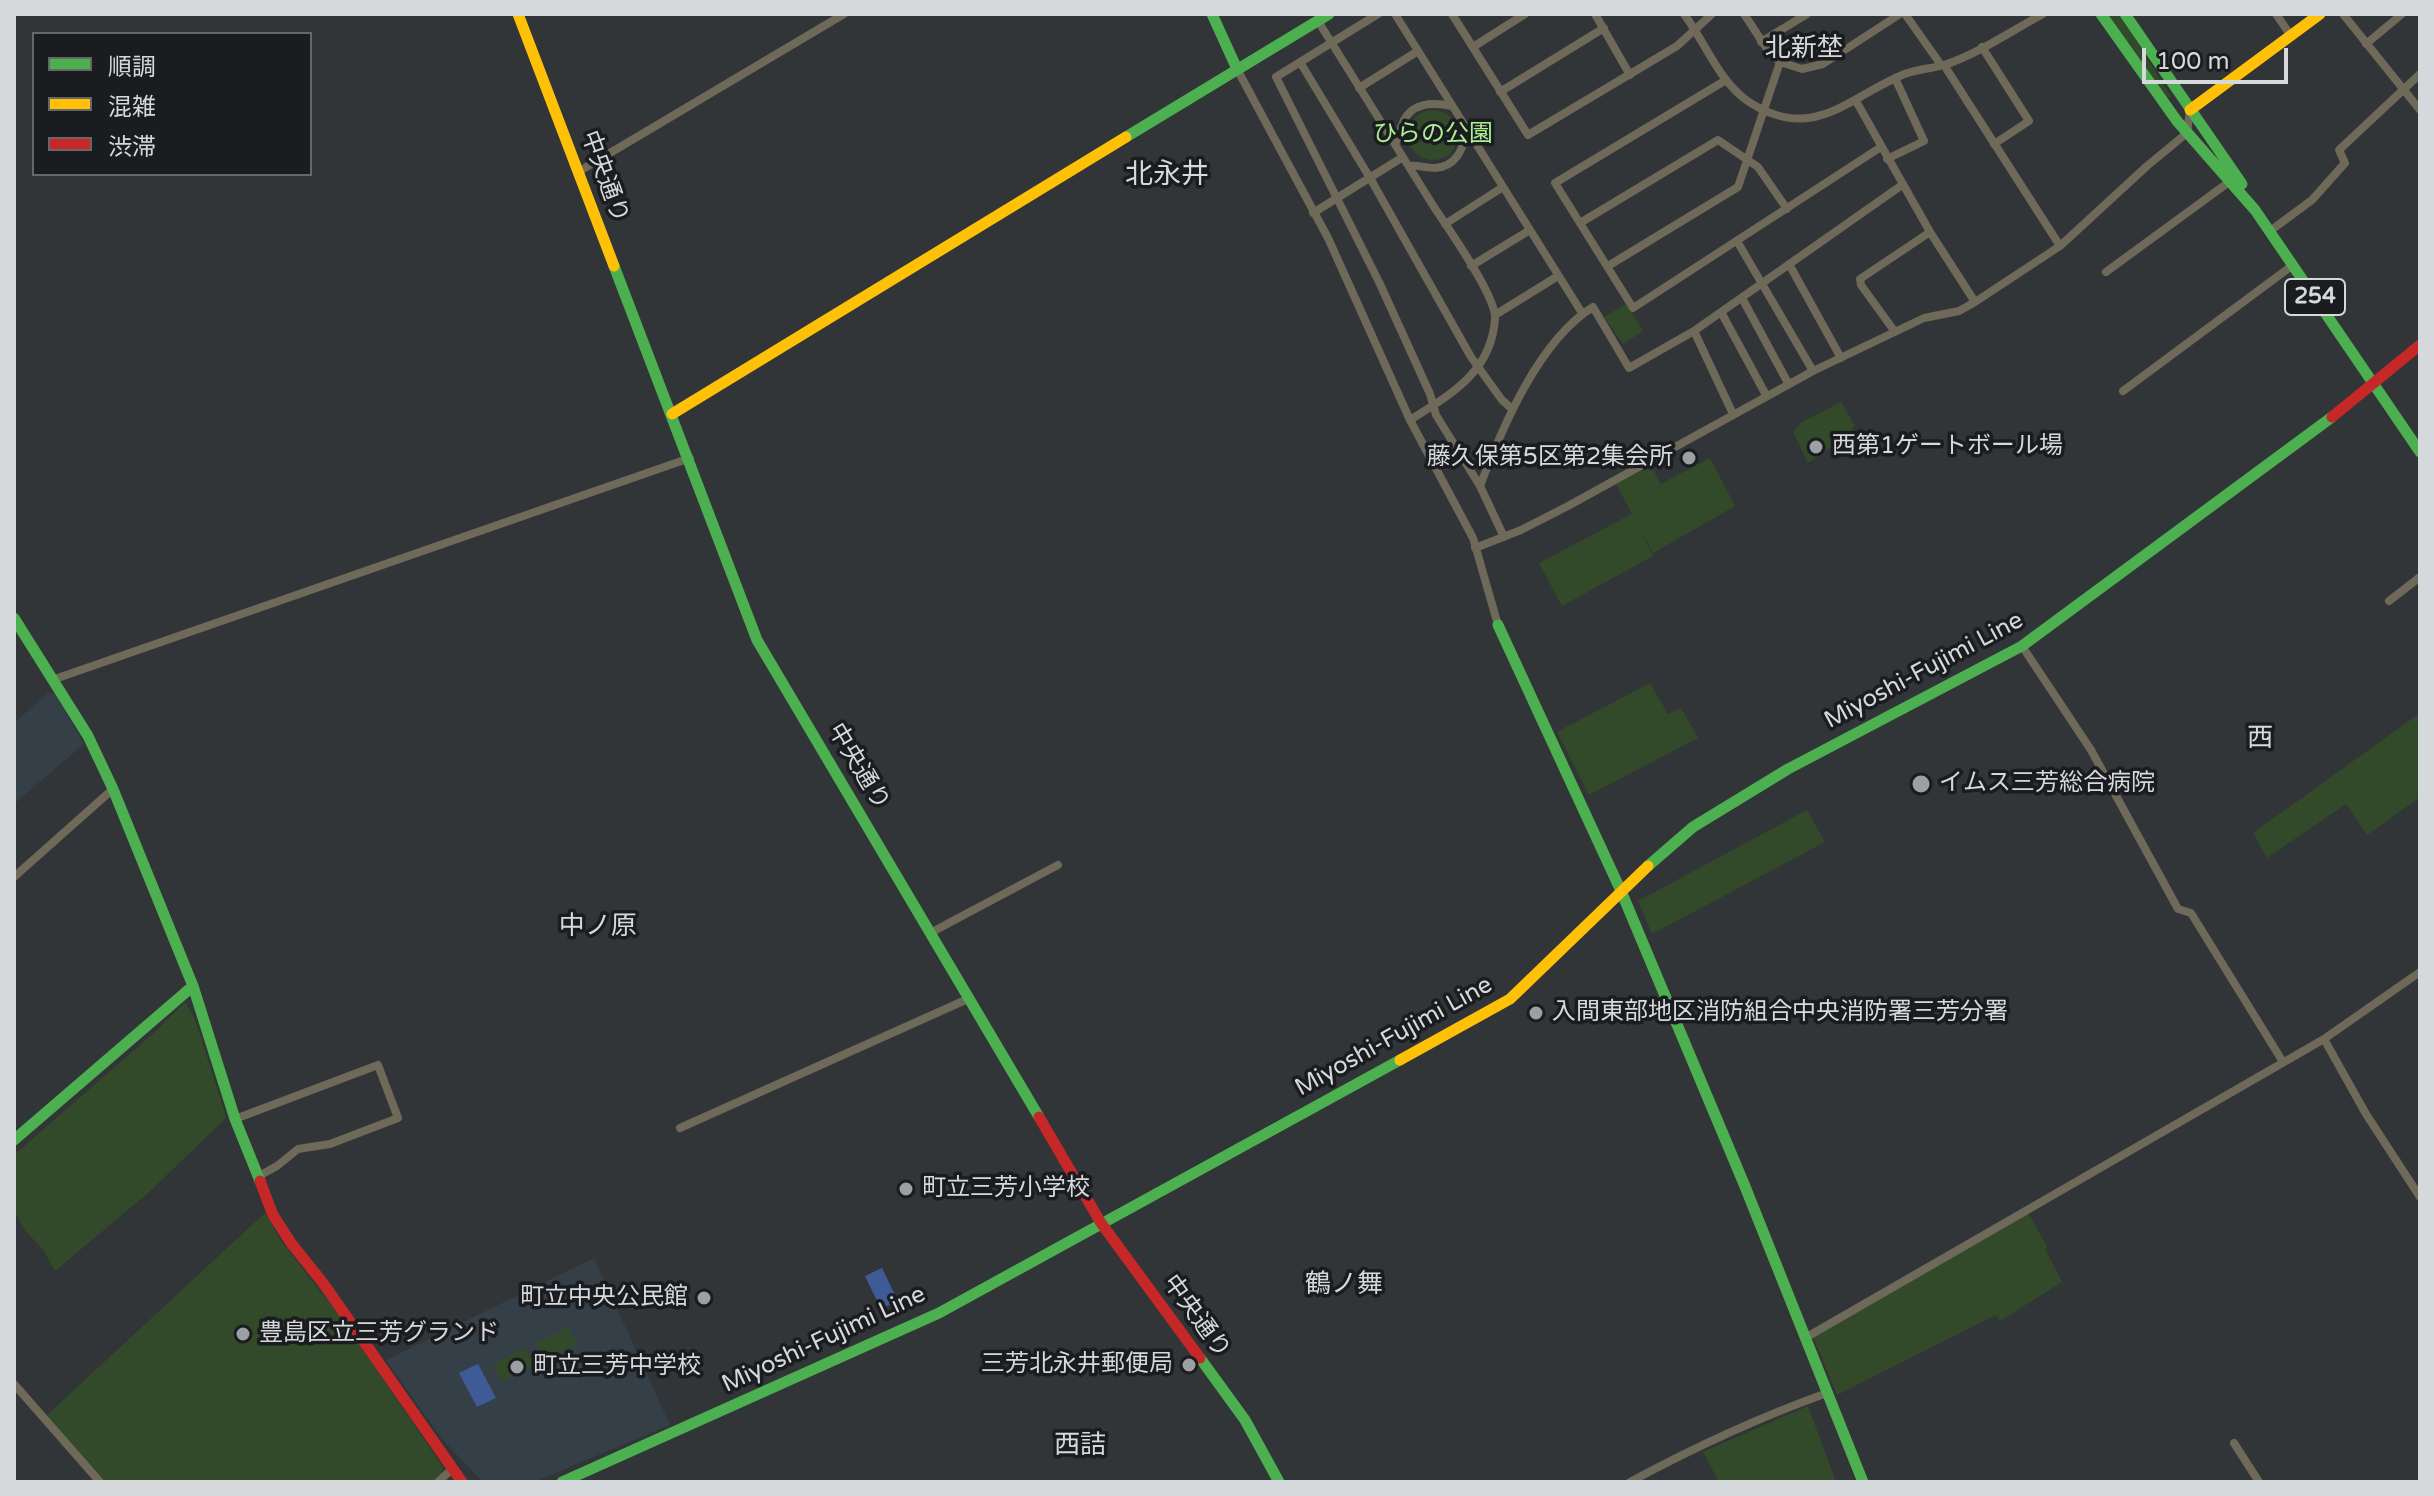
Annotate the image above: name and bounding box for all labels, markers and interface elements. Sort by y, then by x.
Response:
legend [32,32,312,176]
scale bar [2146,32,2292,82]
district label: 北新埜 [1765,33,1843,65]
text: 100 m [2156,47,2230,76]
text: 順調 [108,53,156,82]
text: 混雑 [108,93,156,122]
park label: ひらの公園 [1373,121,1493,149]
street label: 中央通り [574,127,634,227]
text: 渋滞 [108,133,156,162]
district label: 北永井 [1125,159,1209,193]
road number: 254 [2285,279,2345,315]
place label: 西第1ゲートボール場 [1832,433,2063,461]
marker: 西第1ゲートボール場 [1807,438,1825,456]
place label: 藤久保第5区第2集会所 [1427,444,1673,472]
marker: 藤久保第5区第2集会所 [1680,449,1698,467]
street label: Miyoshi-Fujimi Line [1820,606,2028,736]
street label: 中央通り [821,718,895,816]
district label: 西 [2247,723,2273,755]
place label: イムス三芳総合病院 [1939,770,2155,798]
marker: イムス三芳総合病院 [1910,773,1932,795]
district label: 中ノ原 [559,911,637,943]
street label: Miyoshi-Fujimi Line [1290,971,1498,1103]
place label: 入間東部地区消防組合中央消防署三芳分署 [1552,999,2008,1027]
marker: 入間東部地区消防組合中央消防署三芳分署 [1527,1004,1545,1022]
place label: 町立三芳小学校 [922,1175,1090,1203]
marker: 町立三芳小学校 [897,1180,915,1198]
district label: 鶴ノ舞 [1305,1269,1383,1301]
street label: 中央通り [1156,1270,1236,1364]
street label: Miyoshi-Fujimi Line [718,1280,930,1400]
place label: 町立中央公民館 [520,1284,688,1312]
marker: 町立中央公民館 [695,1289,713,1307]
place label: 豊島区立三芳グランド [259,1320,499,1348]
marker: 豊島区立三芳グランド [234,1325,252,1343]
place label: 三芳北永井郵便局 [981,1351,1173,1379]
place label: 町立三芳中学校 [533,1353,701,1381]
marker: 三芳北永井郵便局 [1180,1356,1198,1374]
marker: 町立三芳中学校 [508,1358,526,1376]
district label: 西詰 [1054,1430,1106,1462]

